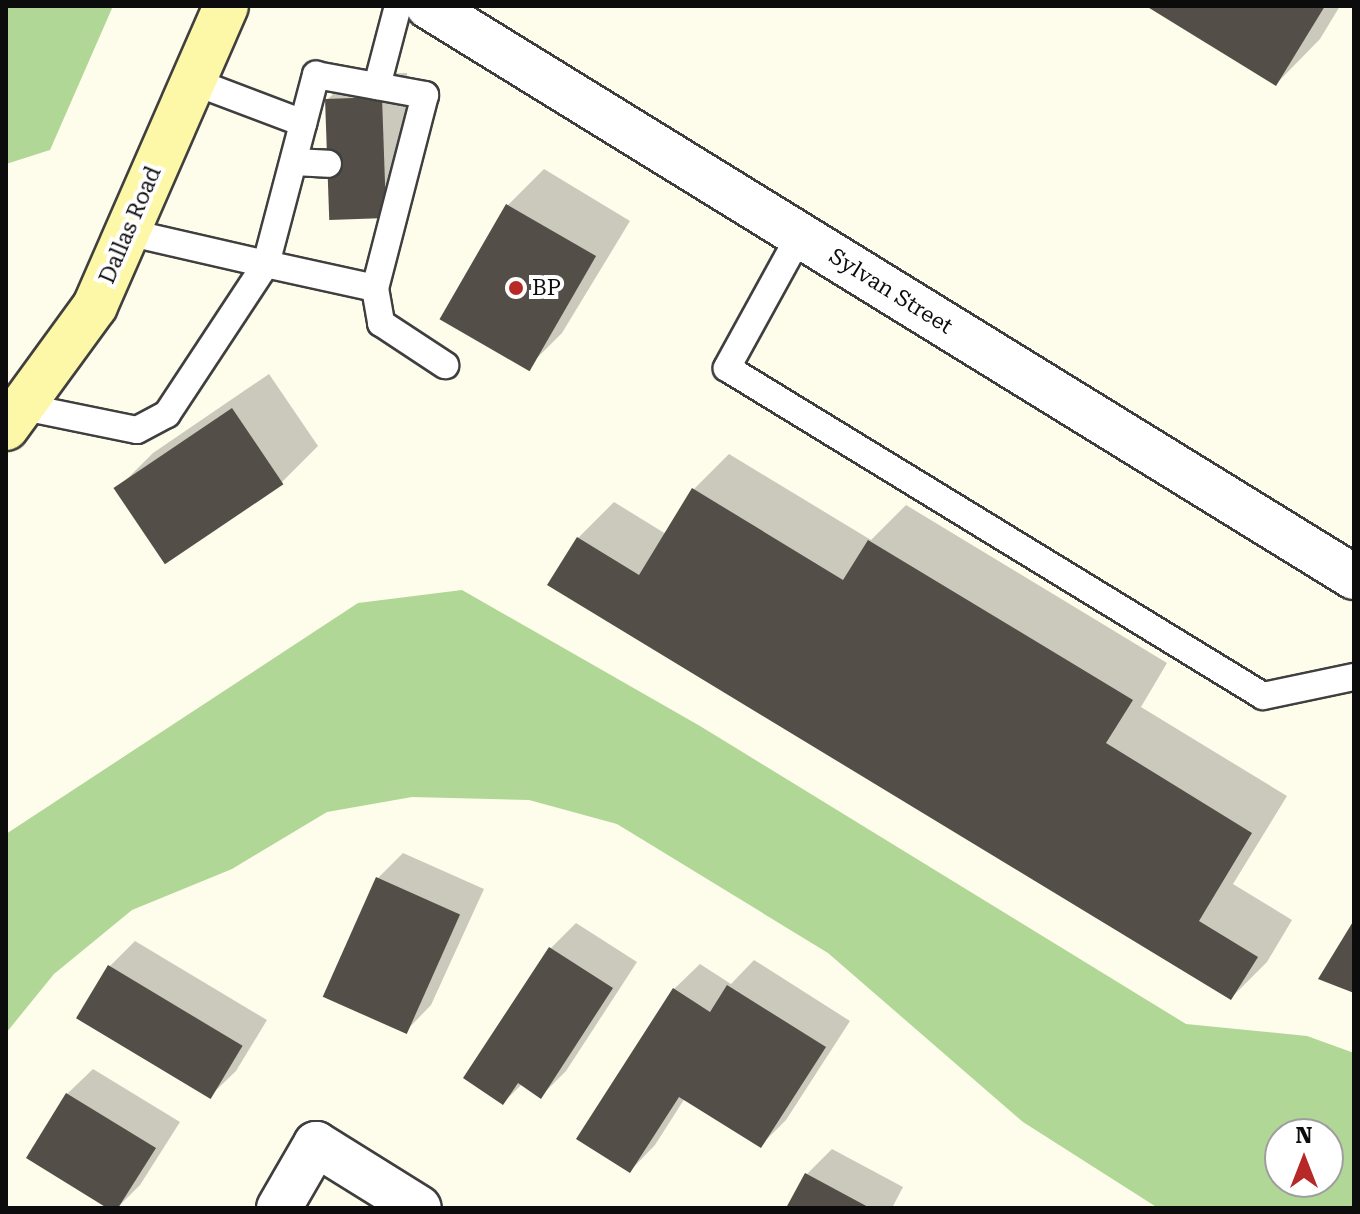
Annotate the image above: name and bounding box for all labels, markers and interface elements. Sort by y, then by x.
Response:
street label: Dallas Road [94,163,166,287]
street label: Sylvan Street [824,243,958,339]
place label: BP [532,275,561,301]
marker: BP [507,279,525,297]
north arrow [1264,1118,1344,1198]
text: N [1296,1123,1312,1148]

